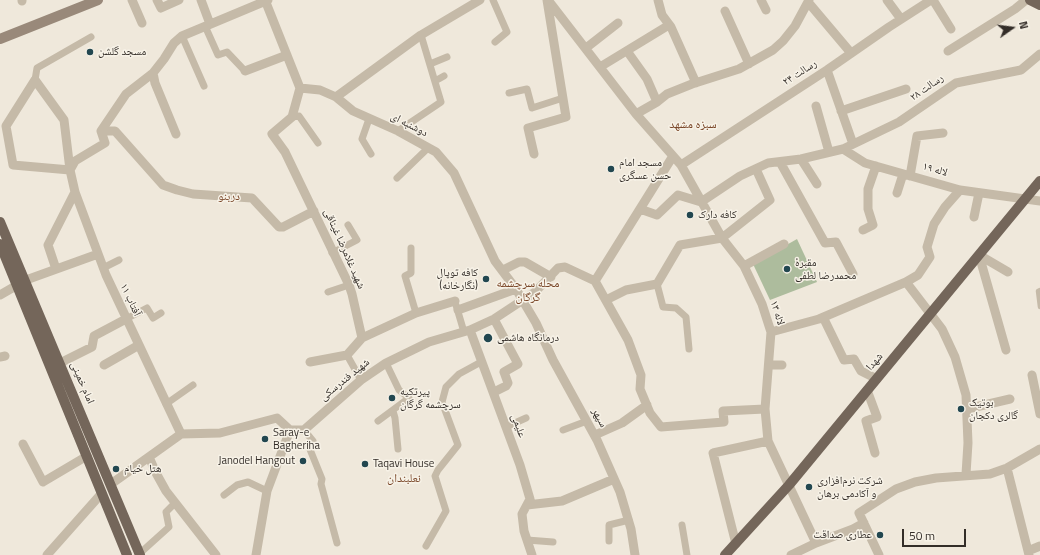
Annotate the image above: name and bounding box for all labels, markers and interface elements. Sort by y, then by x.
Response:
north arrow [992,8,1032,48]
text: N [1015,19,1032,31]
place label: مسجد گلشن [98,45,146,59]
marker: مسجد گلشن [85,47,95,57]
street label: ۲۴ رسالت [781,57,819,89]
street label: ۲۸ رسالت [908,72,946,104]
street label: دوشنبه ای [388,110,430,140]
district label: سبزه مشهد [669,118,717,132]
place label: مسجد امام حسن عسگری [619,156,671,182]
street label: ۱۹ لاله [921,160,949,180]
marker: مسجد امام حسن عسگری [606,164,616,174]
district label: دربنو [218,190,240,204]
street label: شهید غلامرضا غیناقی [320,207,368,291]
place label: کافه دارک [698,208,737,222]
marker: کافه دارک [685,210,695,220]
place label: مقبرهٔ محمدرضا لطفی [795,256,856,282]
marker: مقبرهٔ محمدرضا لطفی [782,264,792,274]
place label: کافه توپال (نگارخانه) [437,266,478,292]
marker: کافه توپال (نگارخانه) [481,274,491,284]
district label: محله سرچشمه گرگان [496,277,560,305]
street label: آفتاب ۱۱ [117,281,143,319]
street label: لاله ۱۳ [767,299,787,327]
place label: درمانگاه هاشمی [497,331,559,345]
marker: درمانگاه هاشمی [482,332,494,344]
street label: شهدا [864,350,886,374]
street label: شهید فندرسکی [317,356,373,404]
street label: امام خمینی [67,360,97,406]
place label: پیرتکیه سرچشمه گرگان [400,385,461,411]
marker: پیرتکیه سرچشمه گرگان [387,393,397,403]
place label: بوتیک گالری دکجان [969,396,1018,422]
marker: بوتیک گالری دکجان [956,404,966,414]
street label: سپهر [589,406,609,430]
street label: علیمی [508,412,528,440]
place label: Saray-e Bagheriha [273,426,320,452]
marker: Saray-e Bagheriha [260,434,270,444]
place label: Janodel Hangout [218,454,295,468]
marker: Janodel Hangout [298,456,308,466]
place label: Taqavi House [373,457,434,471]
marker: Taqavi House [360,459,370,469]
place label: هتل خیام [124,462,162,476]
marker: هتل خیام [111,464,121,474]
district label: نعلبندان [387,472,421,486]
place label: شرکت نرم‌افزاری و آکادمی برهان [817,474,883,500]
marker: شرکت نرم‌افزاری و آکادمی برهان [804,482,814,492]
scale bar [904,521,968,547]
text: 50 m [909,526,935,545]
place label: عطاری صداقت [813,528,872,542]
marker: عطاری صداقت [875,530,885,540]

